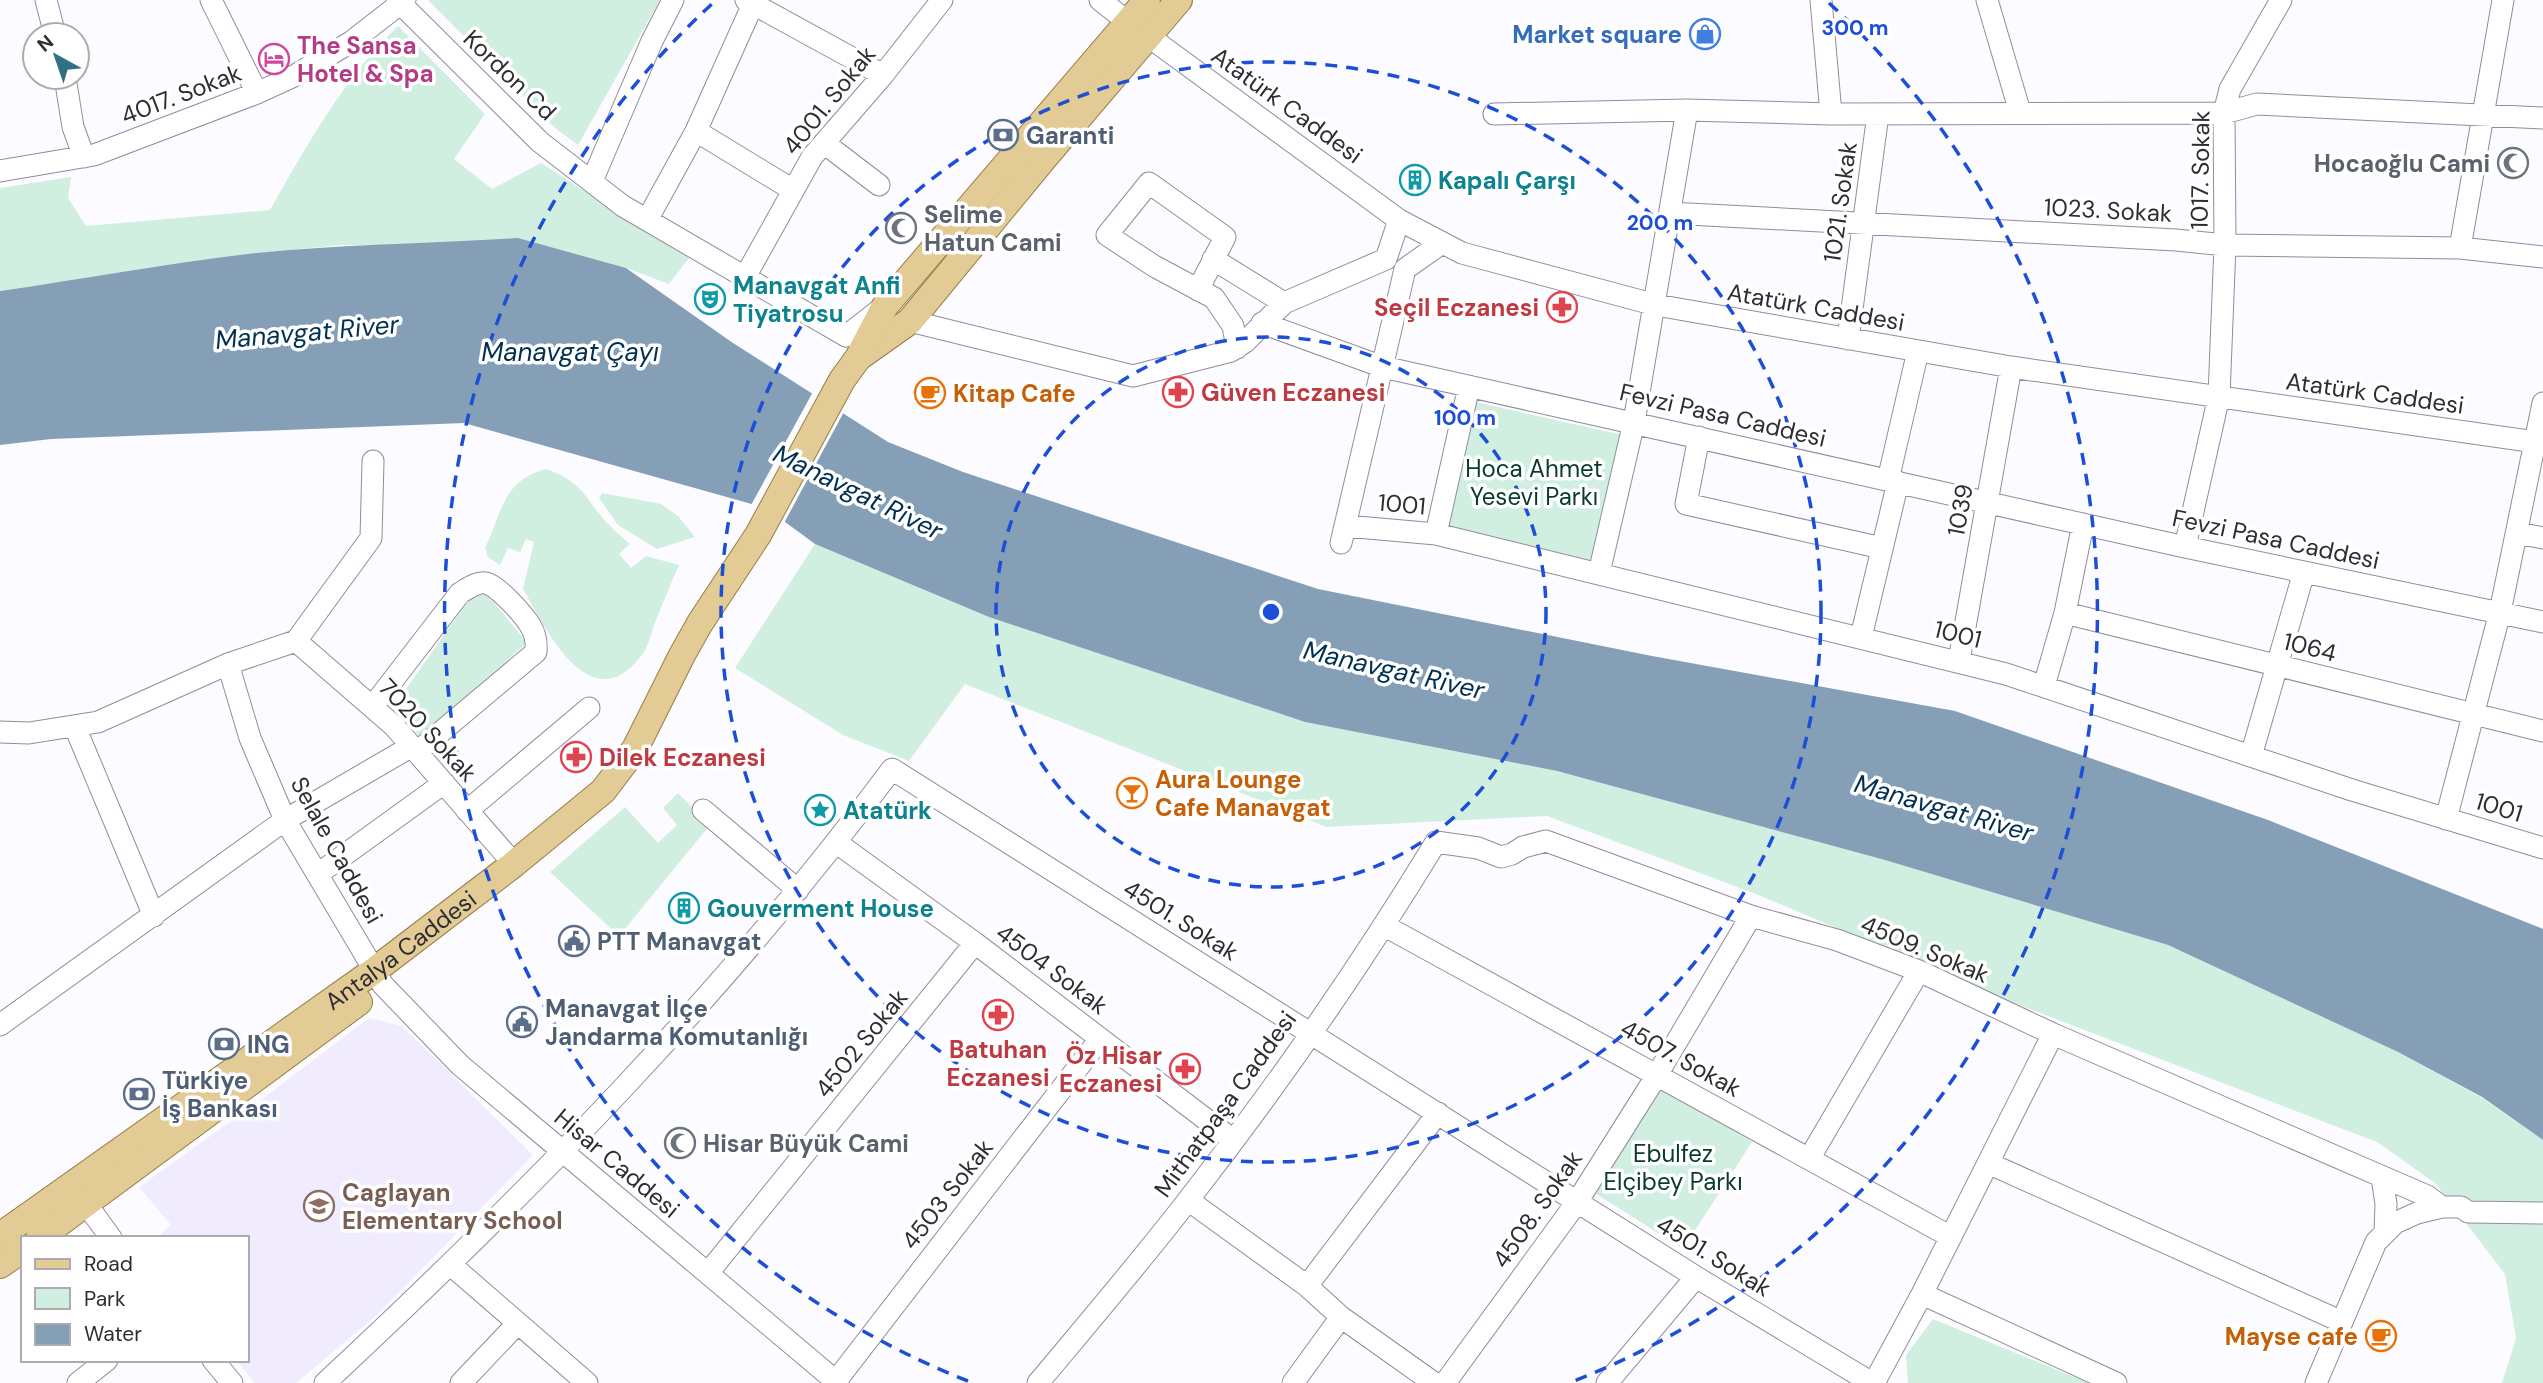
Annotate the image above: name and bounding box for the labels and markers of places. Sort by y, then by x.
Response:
shop icon: Market square [1688,17,1722,51]
place label: Market square [1512,19,1682,50]
place label: The Sansa Hotel & Spa [297,30,434,89]
hotel icon: The Sansa Hotel & Spa [257,42,291,76]
bank icon: Garanti [986,118,1020,152]
place label: Garanti [1026,120,1114,151]
mosque icon: Hocaoğlu Cami [2496,146,2530,180]
place label: Hocaoğlu Cami [2314,148,2490,179]
building icon: Kapalı Çarşı [1398,163,1432,197]
place label: Kapalı Çarşı [1438,165,1576,196]
place label: Selime Hatun Cami [924,199,1062,258]
mosque icon: Selime Hatun Cami [884,211,918,245]
place label: Manavgat Anfi Tiyatrosu [733,270,901,329]
theatre icon: Manavgat Anfi Tiyatrosu [693,282,727,316]
pharmacy icon: Seçil Eczanesi [1545,290,1579,324]
place label: Seçil Eczanesi [1374,292,1539,323]
pharmacy icon: Güven Eczanesi [1161,375,1195,409]
cafe icon: Kitap Cafe [913,376,947,410]
place label: Güven Eczanesi [1201,377,1385,408]
place label: Kitap Cafe [953,378,1076,409]
centre of rings [1259,600,1283,624]
pharmacy icon: Dilek Eczanesi [559,740,593,774]
place label: Dilek Eczanesi [599,742,766,773]
place label: Aura Lounge Cafe Manavgat [1155,764,1331,823]
bar icon: Aura Lounge Cafe Manavgat [1115,776,1149,810]
place icon: Atatürk [803,793,837,827]
place label: Atatürk [843,795,932,826]
building icon: Gouverment House [667,891,701,925]
place label: Gouverment House [707,893,934,924]
public building icon: PTT Manavgat [557,924,591,958]
place label: PTT Manavgat [597,926,761,957]
place label: Manavgat İlçe Jandarma Komutanlığı [545,993,808,1052]
pharmacy icon: Batuhan Eczanesi [981,998,1015,1032]
public building icon: Manavgat İlçe Jandarma Komutanlığı [505,1005,539,1039]
bank icon: ING [207,1027,241,1061]
place label: ING [247,1029,290,1060]
place label: Batuhan Eczanesi [947,1034,1049,1093]
place label: Öz Hisar Eczanesi [1059,1040,1162,1099]
pharmacy icon: Öz Hisar Eczanesi [1168,1052,1202,1086]
place label: Türkiye İş Bankası [162,1065,278,1124]
bank icon: Türkiye İş Bankası [122,1077,156,1111]
mosque icon: Hisar Büyük Cami [663,1126,697,1160]
place label: Hisar Büyük Cami [703,1128,909,1159]
place label: Caglayan Elementary School [342,1177,563,1236]
school or university icon: Caglayan Elementary School [302,1189,336,1223]
cafe icon: Mayse cafe [2364,1319,2398,1353]
place label: Mayse cafe [2225,1321,2358,1352]

